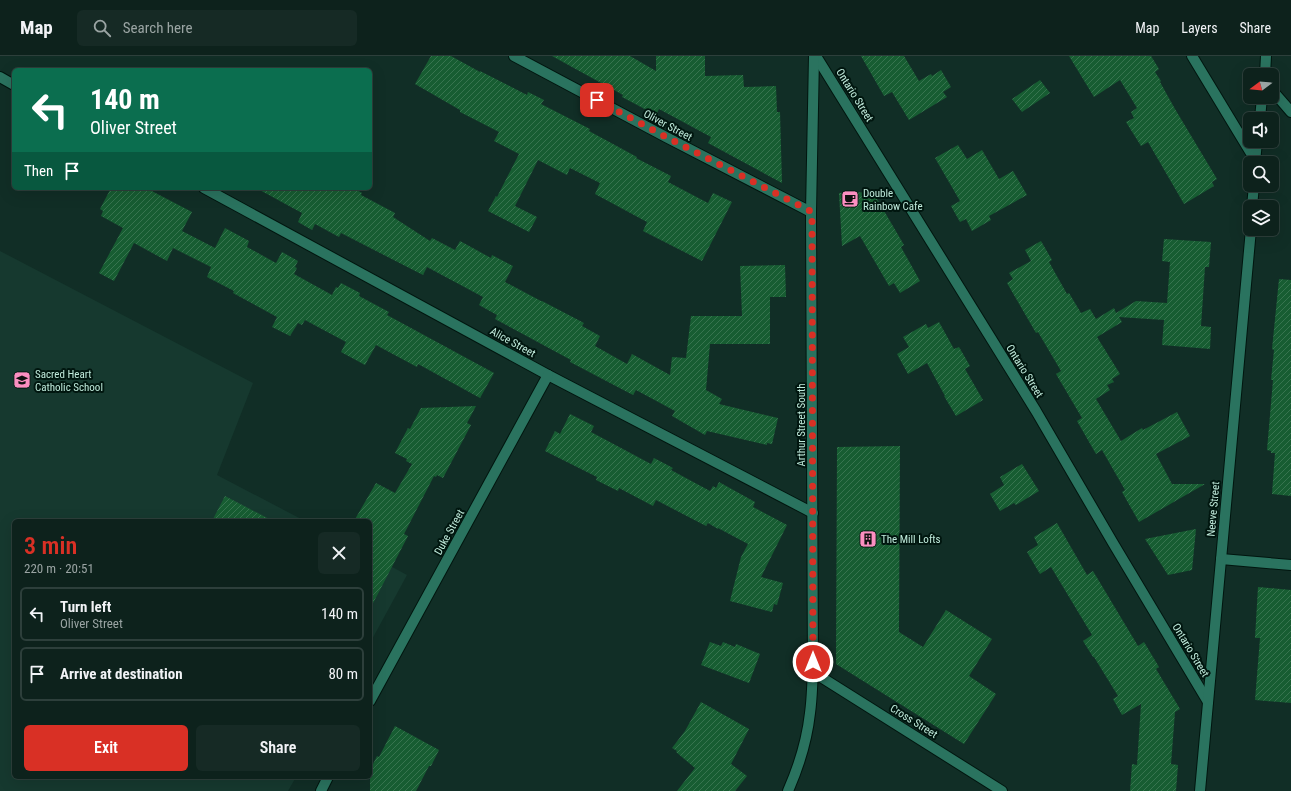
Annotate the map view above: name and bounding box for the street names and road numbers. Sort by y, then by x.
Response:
street label: Ontario Street [833,66,876,124]
street label: Oliver Street [641,107,694,144]
street label: Alice Street [488,325,538,360]
street label: Ontario Street [1003,342,1046,400]
street label: Arthur Street South [795,383,808,467]
street label: Neeve Street [1205,481,1222,537]
street label: Duke Street [432,507,467,557]
street label: Ontario Street [1170,621,1212,679]
street label: Cross Street [888,702,940,741]

